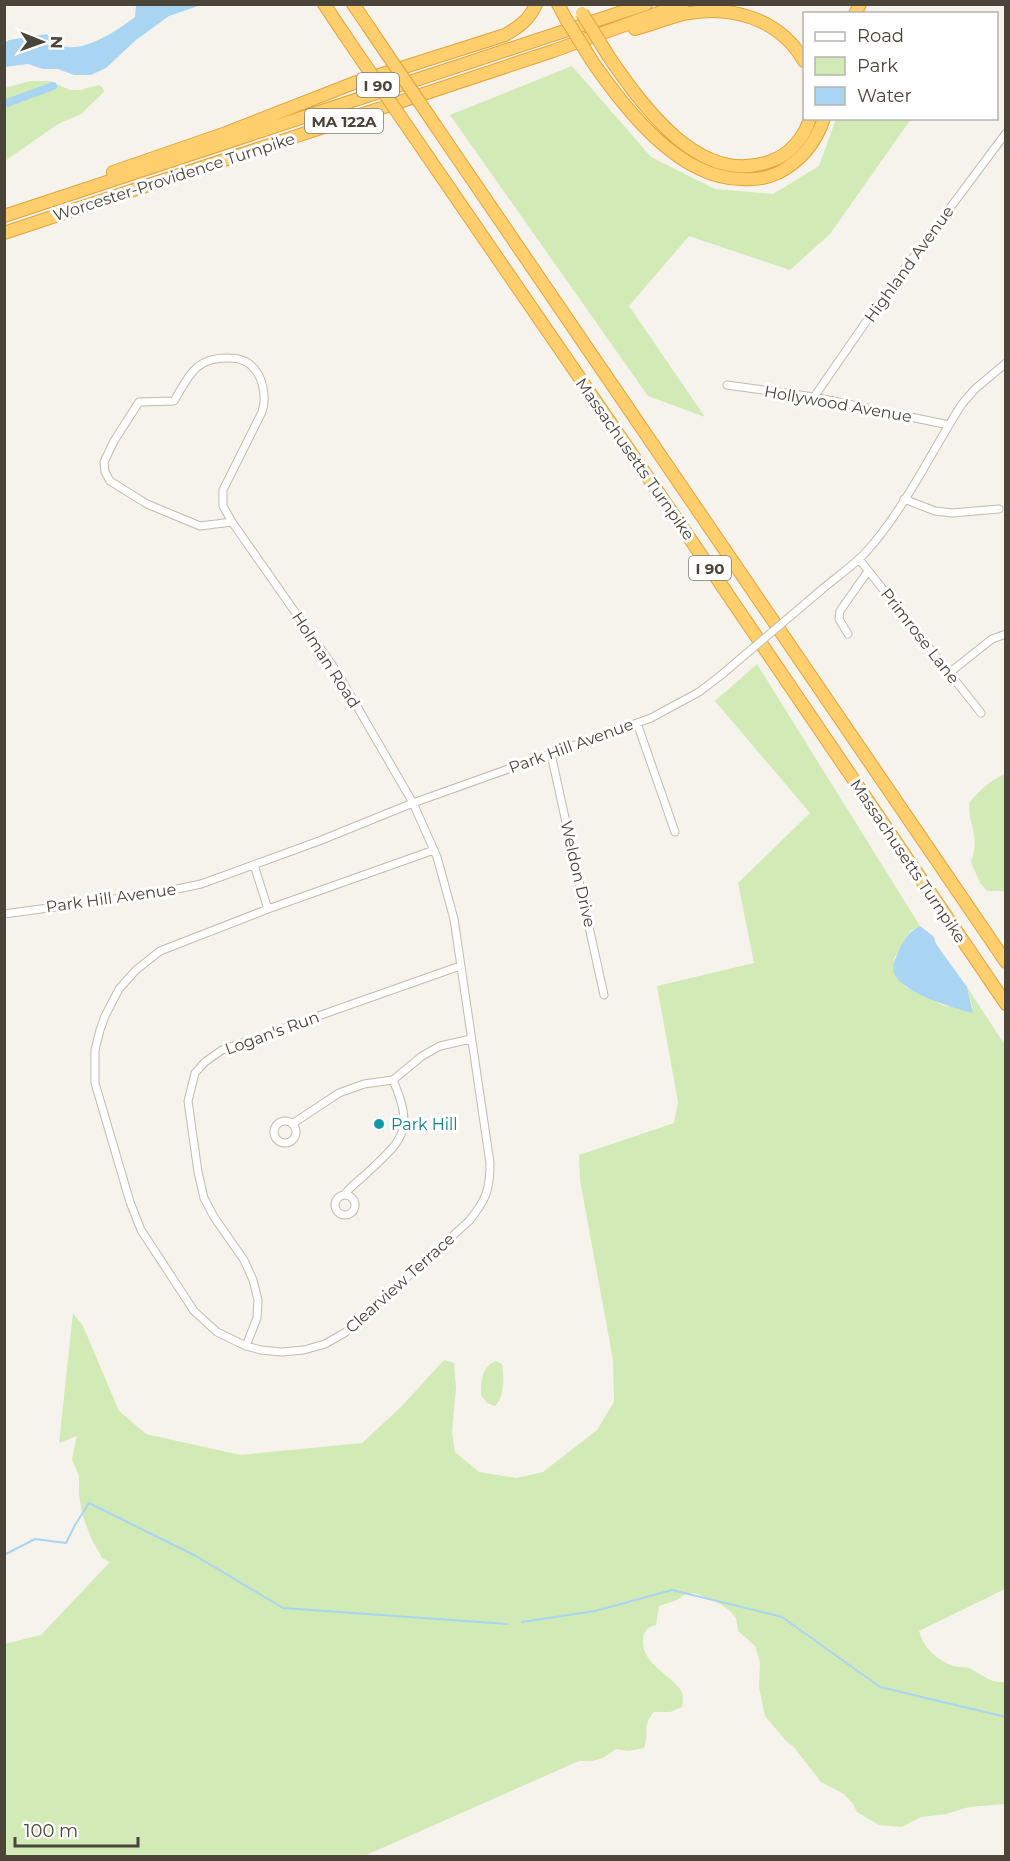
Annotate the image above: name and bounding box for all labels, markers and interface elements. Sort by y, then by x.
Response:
north arrow [12,12,72,72]
legend [803,12,998,120]
text: Road [857,25,904,47]
text: N [47,36,66,49]
text: Park [857,55,898,77]
road number: I 90 [357,73,399,97]
text: Water [857,85,912,107]
road number: MA 122A [305,109,383,133]
street label: Worcester-Providence Turnpike [51,129,297,225]
street label: Highland Avenue [860,202,958,326]
street label: Massachusetts Turnpike [572,374,698,544]
street label: Hollywood Avenue [763,382,913,426]
road number: I 90 [689,556,731,580]
street label: Primrose Lane [877,584,963,688]
street label: Holman Road [288,608,364,712]
street label: Park Hill Avenue [506,715,636,777]
street label: Massachusetts Turnpike [846,776,970,946]
street label: Weldon Drive [557,819,599,929]
street label: Park Hill Avenue [45,879,177,917]
street label: Logan's Run [222,1007,322,1059]
place label: Park Hill [391,1115,458,1134]
marker: Park Hill [372,1117,386,1131]
street label: Clearview Terrace [342,1229,458,1337]
scale bar [15,1810,138,1848]
text: 100 m [24,1820,78,1842]

